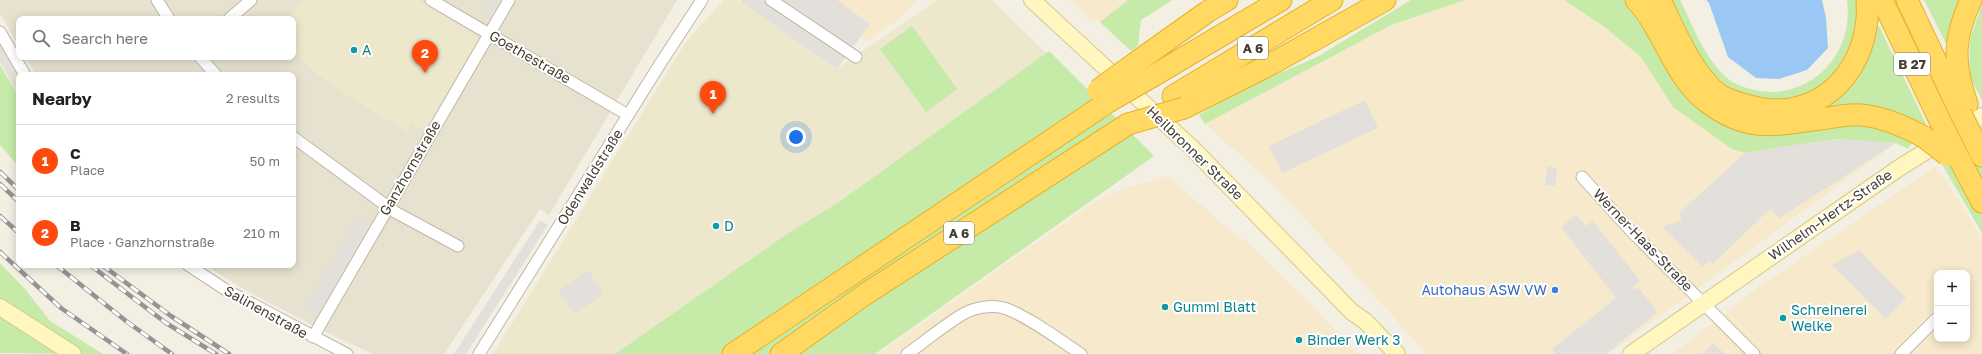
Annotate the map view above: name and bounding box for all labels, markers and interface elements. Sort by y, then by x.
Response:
search box [16,16,296,60]
street label: Goethestraße [487,26,574,87]
icon: search [30,27,52,49]
text: Search here [62,29,148,47]
road number: A 6 [1238,37,1268,59]
pin: 2 [412,40,438,73]
place label: A [362,41,372,58]
marker: A [349,45,359,55]
road number: B 27 [1894,53,1930,75]
pin: 1 [700,81,726,114]
text: Nearby [32,88,92,109]
text: 2 results [226,90,280,106]
street label: Heilbronner Straße [1144,102,1247,203]
street label: Ganzhornstraße [375,117,444,218]
street label: Odenwaldstraße [553,126,626,228]
your location [786,127,806,147]
text: C [70,144,81,162]
text: 1 [42,153,48,169]
text: 50 m [250,153,280,169]
text: Place [70,162,105,178]
street label: Wilhelm-Hertz-Straße [1765,165,1895,264]
street label: Werner-Haas-Straße [1590,185,1697,295]
text: B [70,216,81,234]
place label: D [724,217,734,234]
marker: D [711,221,721,231]
road number: A 6 [944,222,974,244]
text: 2 [41,225,49,241]
text: 210 m [243,225,280,241]
text: Place · Ganzhornstraße [70,234,215,250]
map controls [1934,270,1970,342]
button: + [1934,270,1970,306]
place label: Autohaus ASW VW [1421,281,1548,298]
street label: Salinenstraße [221,282,311,342]
marker: Autohaus ASW VW [1550,285,1560,295]
place label: Gummi Blatt [1173,298,1256,315]
place label: Schreinerei Welke [1791,301,1867,334]
marker: Gummi Blatt [1160,302,1170,312]
button: − [1934,306,1970,342]
marker: Schreinerei Welke [1778,313,1788,323]
place label: Binder Werk 3 [1307,331,1401,348]
marker: Binder Werk 3 [1294,335,1304,345]

